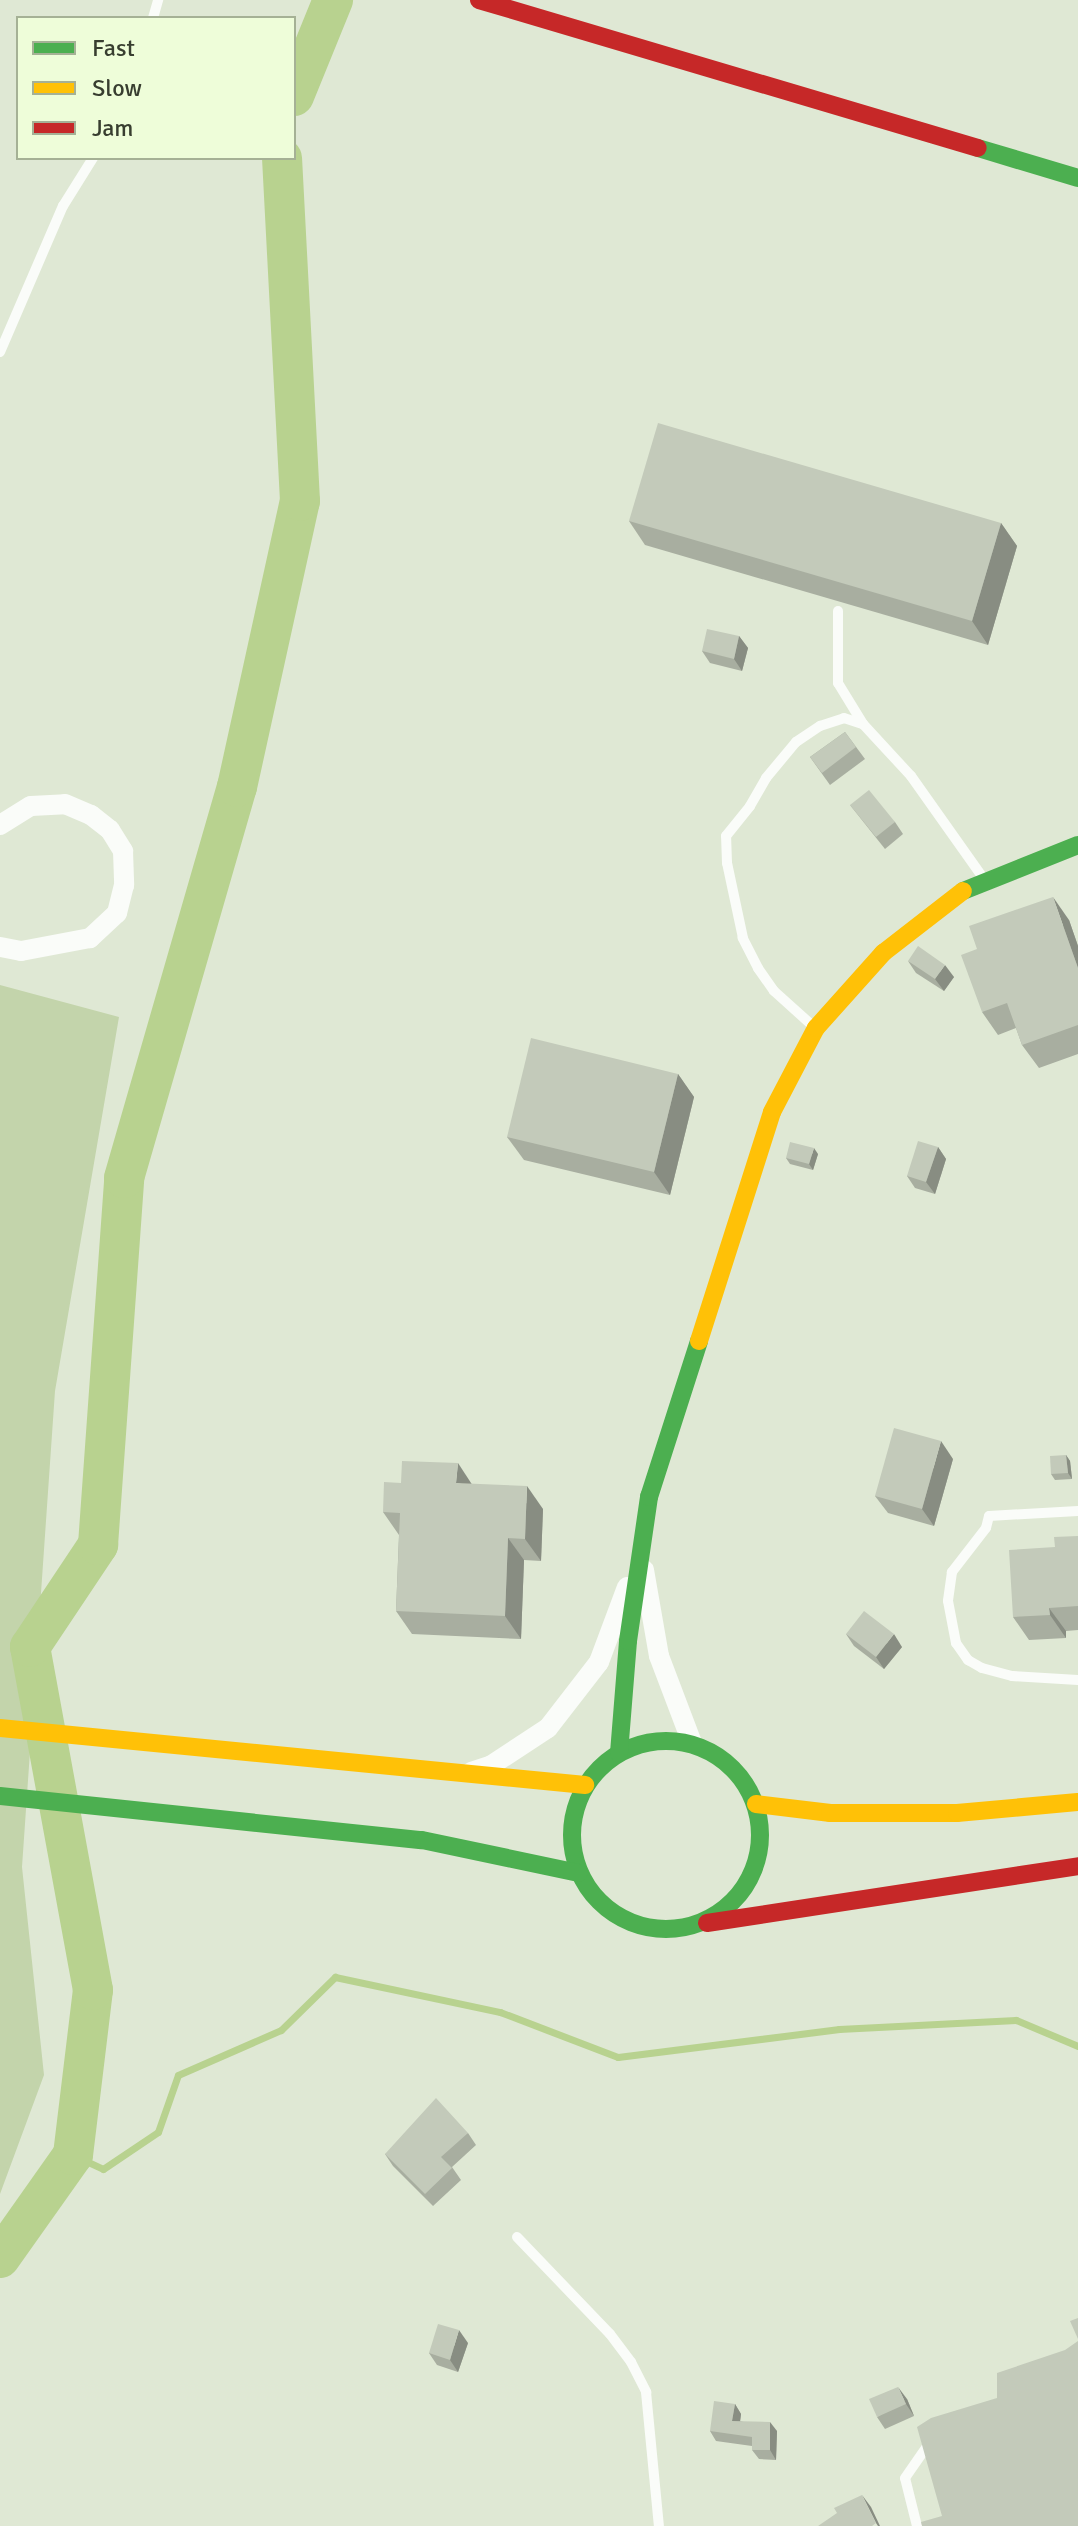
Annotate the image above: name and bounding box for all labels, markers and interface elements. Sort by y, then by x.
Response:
legend [16,16,296,160]
text: Fast [92,33,135,63]
text: Slow [92,73,142,103]
text: Jam [92,113,133,143]

